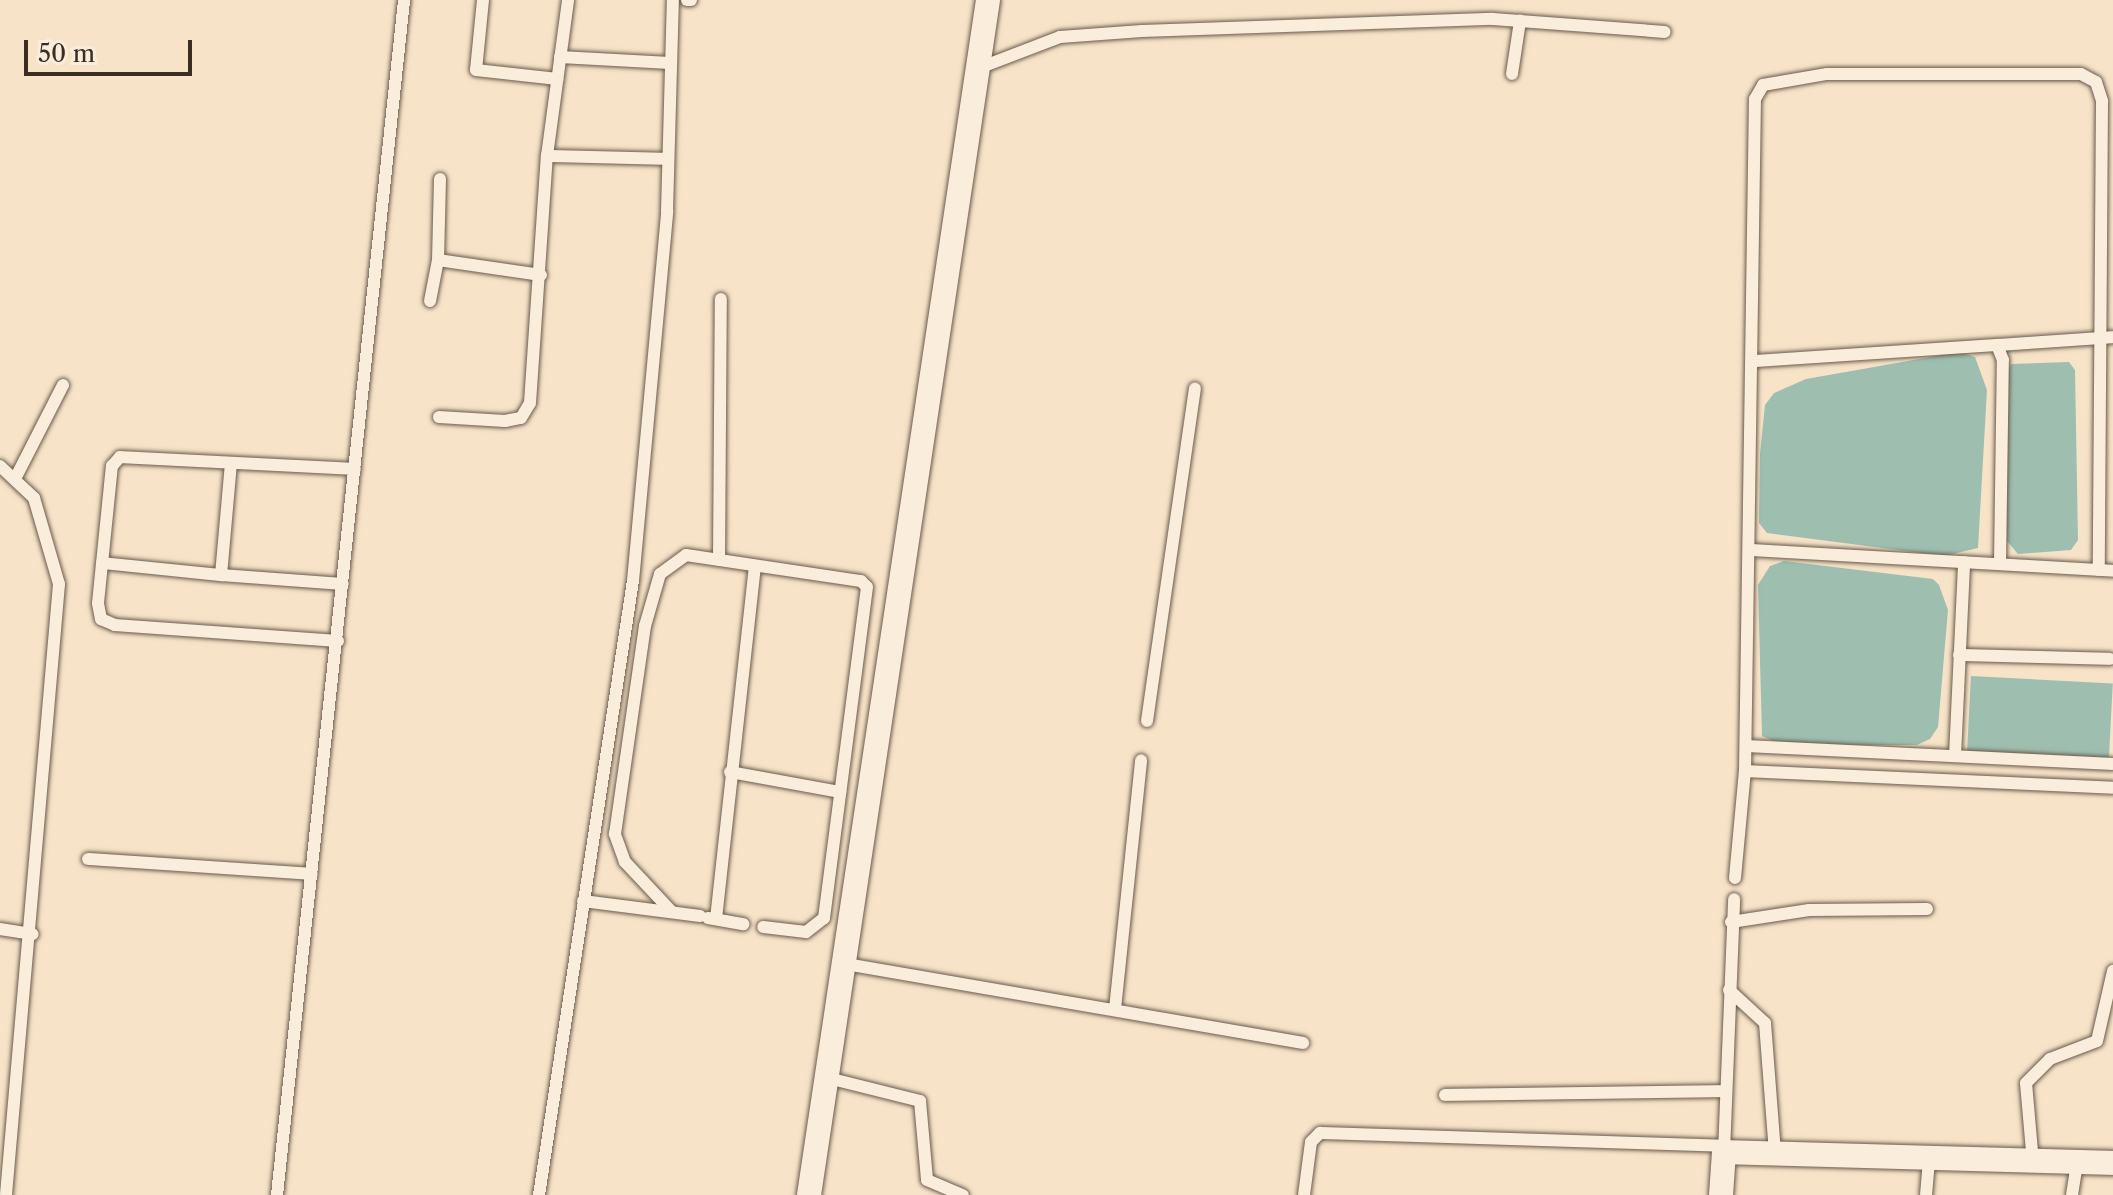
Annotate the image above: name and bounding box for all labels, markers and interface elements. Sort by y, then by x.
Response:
scale bar [28,24,196,74]
text: 50 m [38,39,95,68]

